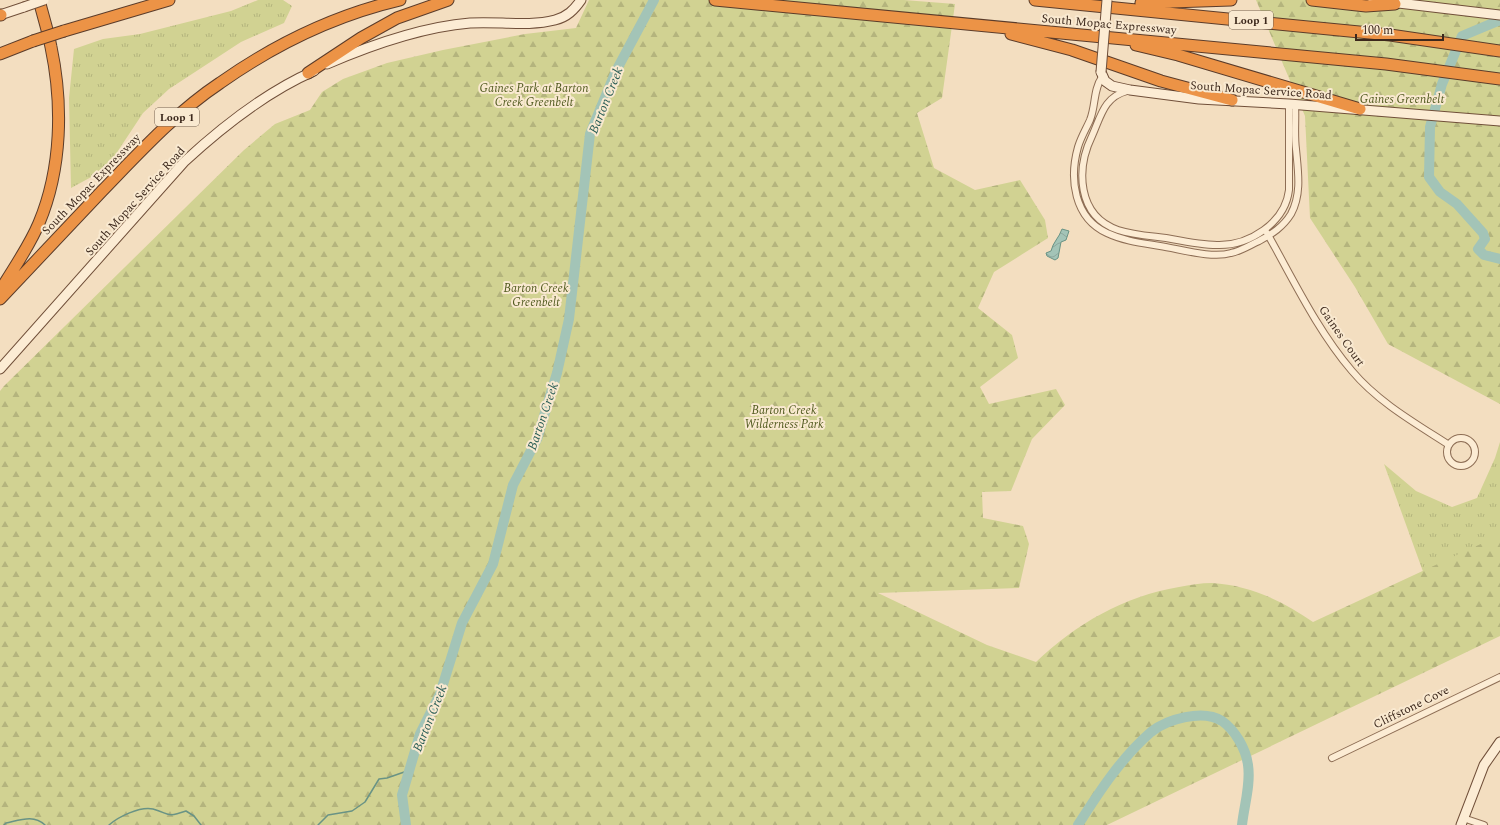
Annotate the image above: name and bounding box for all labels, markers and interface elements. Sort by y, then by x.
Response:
street label: South Mopac Expressway [1041,9,1179,40]
road number: Loop 1 [1229,11,1273,29]
scale bar [1356,16,1443,42]
text: 100 m [1362,21,1393,40]
water label: Barton Creek [583,64,628,137]
street label: South Mopac Service Road [1190,76,1333,105]
park label: Gaines Park at Barton Creek Greenbelt [479,79,589,112]
park label: Gaines Greenbelt [1360,90,1444,109]
road number: Loop 1 [155,108,199,126]
street label: South Mopac Expressway [37,128,146,240]
street label: South Mopac Service Road [81,142,190,260]
park label: Barton Creek Greenbelt [504,279,569,312]
street label: Gaines Court [1314,302,1370,371]
water label: Barton Creek [522,380,564,453]
park label: Barton Creek Wilderness Park [744,401,824,434]
street label: Cliffstone Cove [1370,681,1453,734]
water label: Barton Creek [407,682,452,755]

